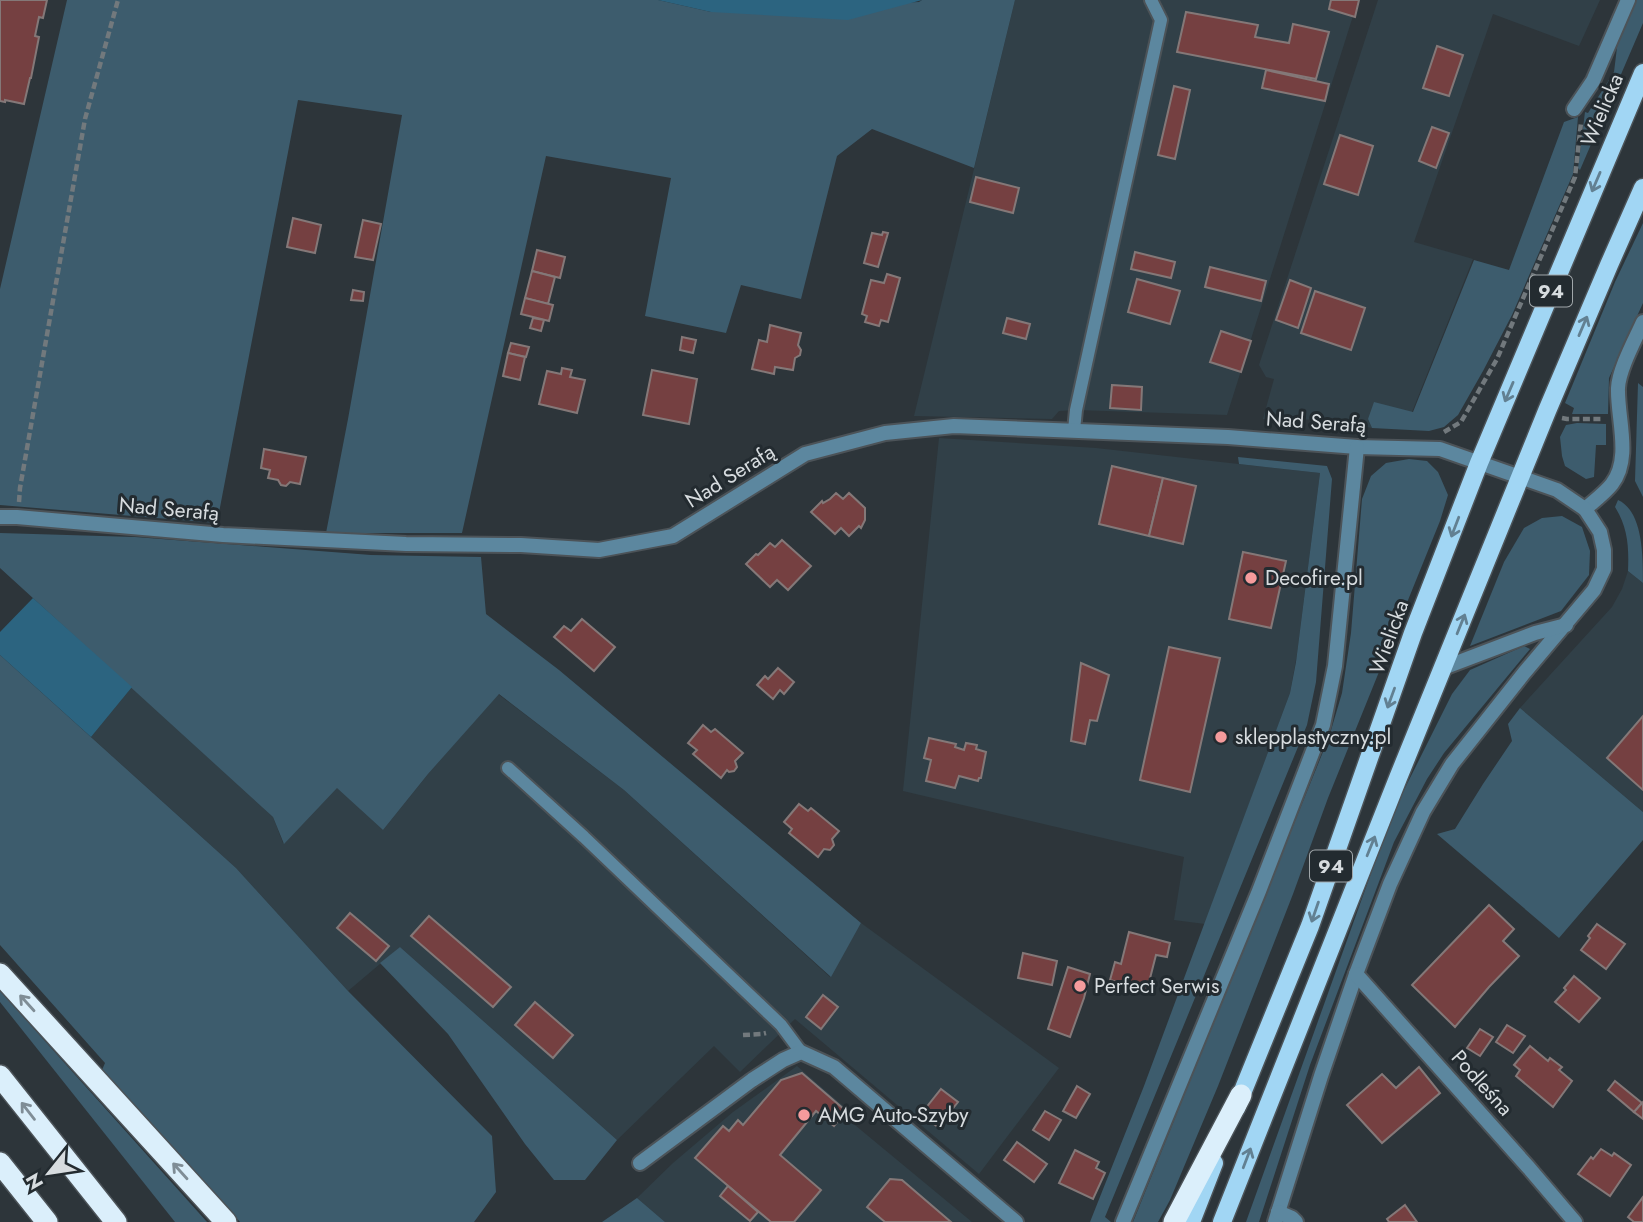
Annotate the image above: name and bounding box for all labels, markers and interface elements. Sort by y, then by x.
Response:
street label: Wielicka [1573,69,1631,151]
one-way arrow [1589,171,1602,192]
road number: 94 [1530,276,1572,306]
one-way arrow [1577,315,1590,337]
one-way arrow [1501,381,1514,402]
street label: Nad Serafą [1265,404,1367,440]
street label: Nad Serafą [679,437,781,515]
street label: Nad Serafą [118,490,220,528]
one-way arrow [1447,515,1460,537]
place label: Decofire.pl [1265,563,1363,593]
marker: Decofire.pl [1243,570,1259,586]
street label: Wielicka [1362,596,1416,678]
one-way arrow [1456,614,1469,635]
one-way arrow [1384,686,1396,708]
place label: sklepplastyczny.pl [1235,722,1391,752]
marker: sklepplastyczny.pl [1213,729,1229,745]
one-way arrow [1365,836,1378,858]
road number: 94 [1310,850,1352,881]
one-way arrow [1308,901,1320,923]
place label: Perfect Serwis [1094,971,1219,1001]
marker: Perfect Serwis [1072,978,1088,994]
one-way arrow [18,995,35,1012]
street label: Podleśna [1444,1043,1520,1123]
place label: AMG Auto-Szyby [818,1100,969,1130]
one-way arrow [20,1103,35,1121]
marker: AMG Auto-Szyby [796,1107,812,1123]
north arrow [14,1138,84,1208]
one-way arrow [1242,1148,1255,1170]
one-way arrow [172,1163,188,1181]
text: N [19,1168,50,1195]

